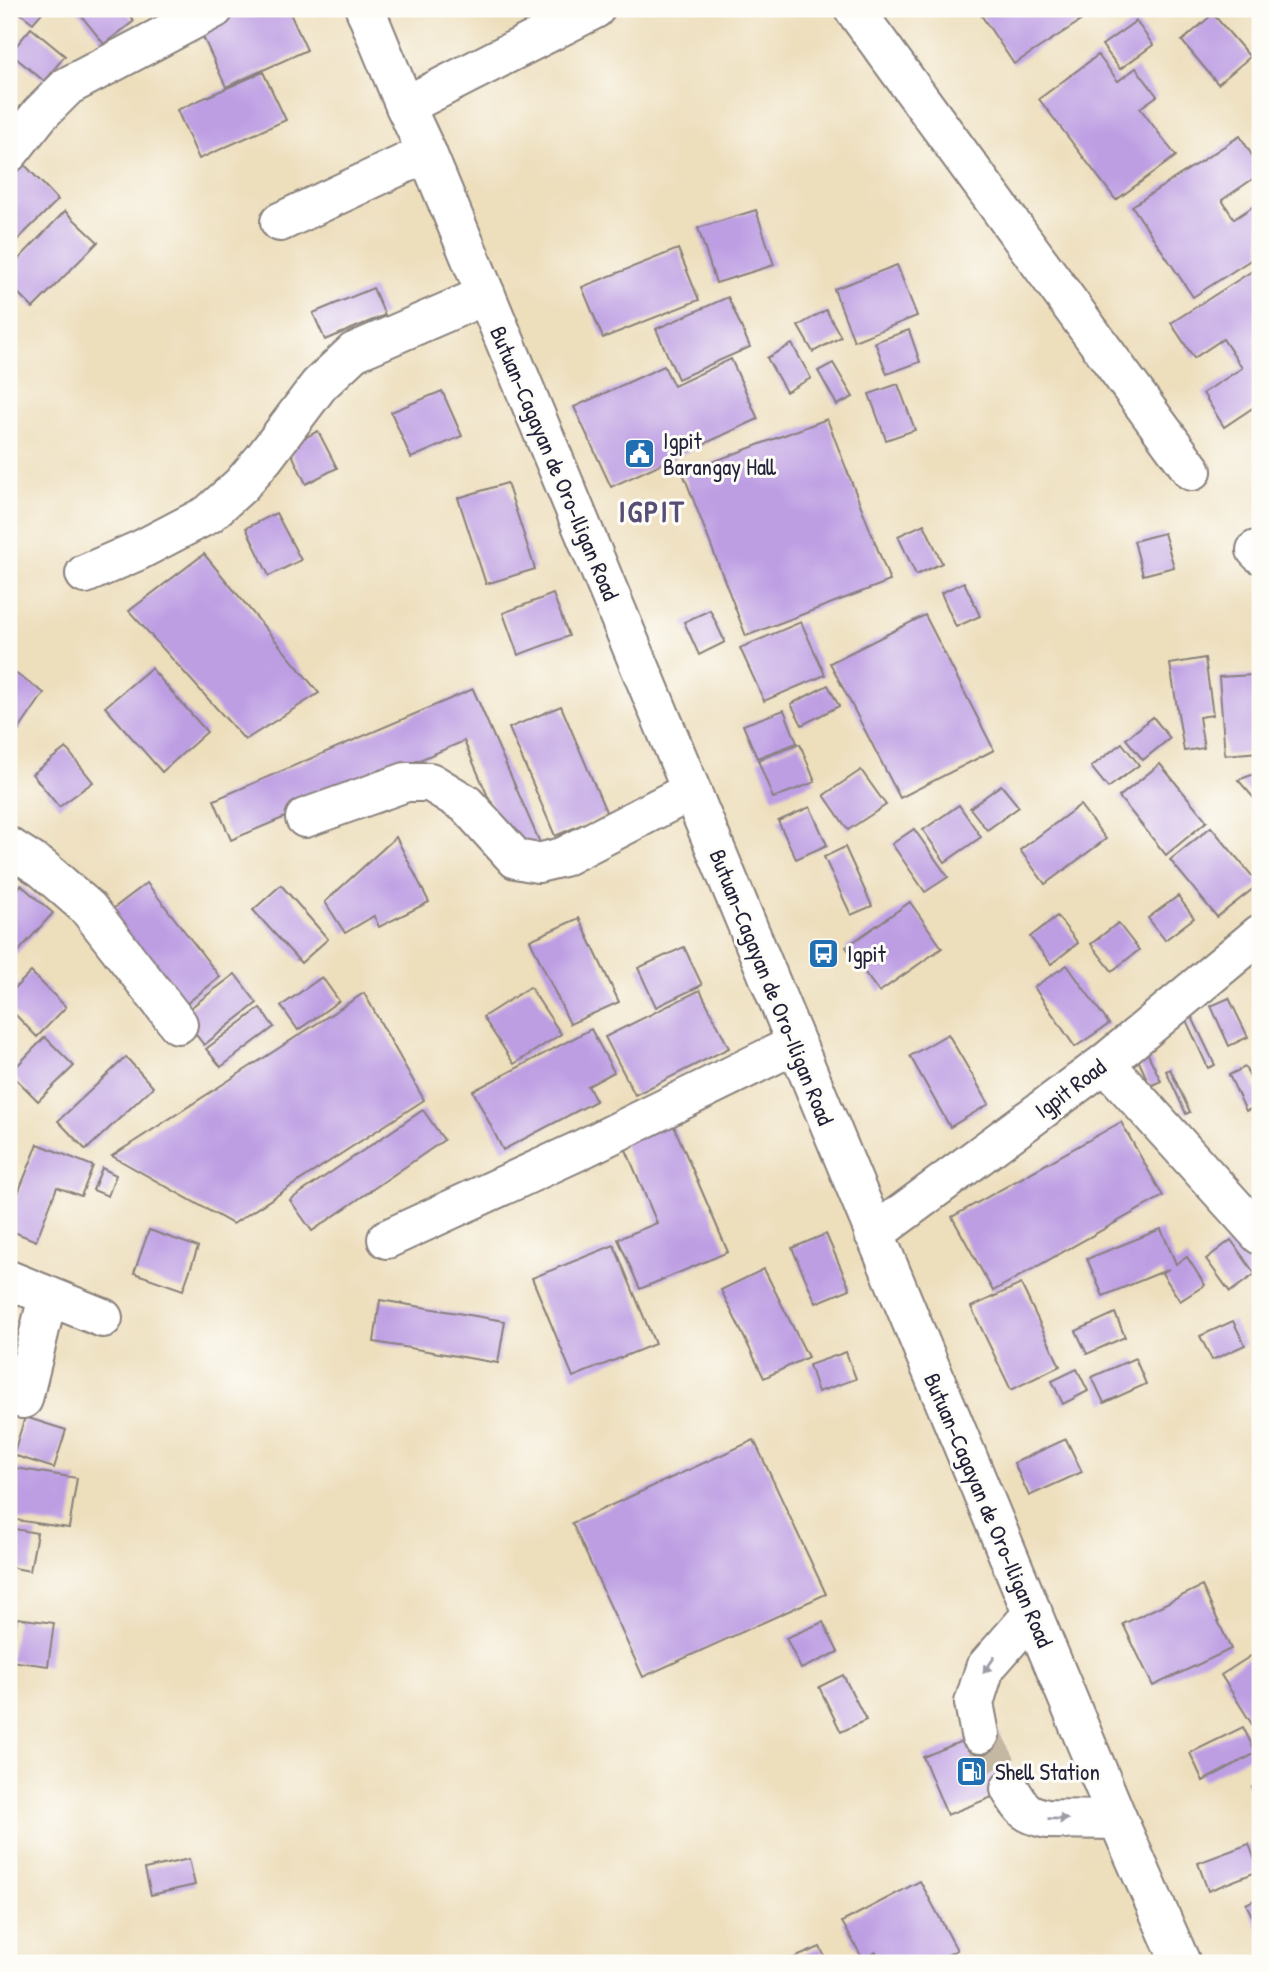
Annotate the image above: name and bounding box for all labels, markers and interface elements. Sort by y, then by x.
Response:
street label: Butuan-Cagayan de Oro-Iligan Road [483,321,627,605]
place label: Igpit Barangay Hall [663,425,777,482]
public building icon: Igpit Barangay Hall [623,436,657,470]
district label: IGPIT [619,491,685,531]
street label: Butuan-Cagayan de Oro-Iligan Road [702,844,842,1130]
bus stop icon: Igpit [807,936,841,970]
place label: Igpit [847,938,887,969]
street label: Igpit Road [1028,1051,1112,1125]
street label: Butuan-Cagayan de Oro-Iligan Road [917,1368,1061,1652]
one-way arrow [982,1656,996,1674]
fuel station icon: Shell Station [955,1754,989,1788]
place label: Shell Station [995,1756,1100,1787]
one-way arrow [1047,1813,1069,1825]

